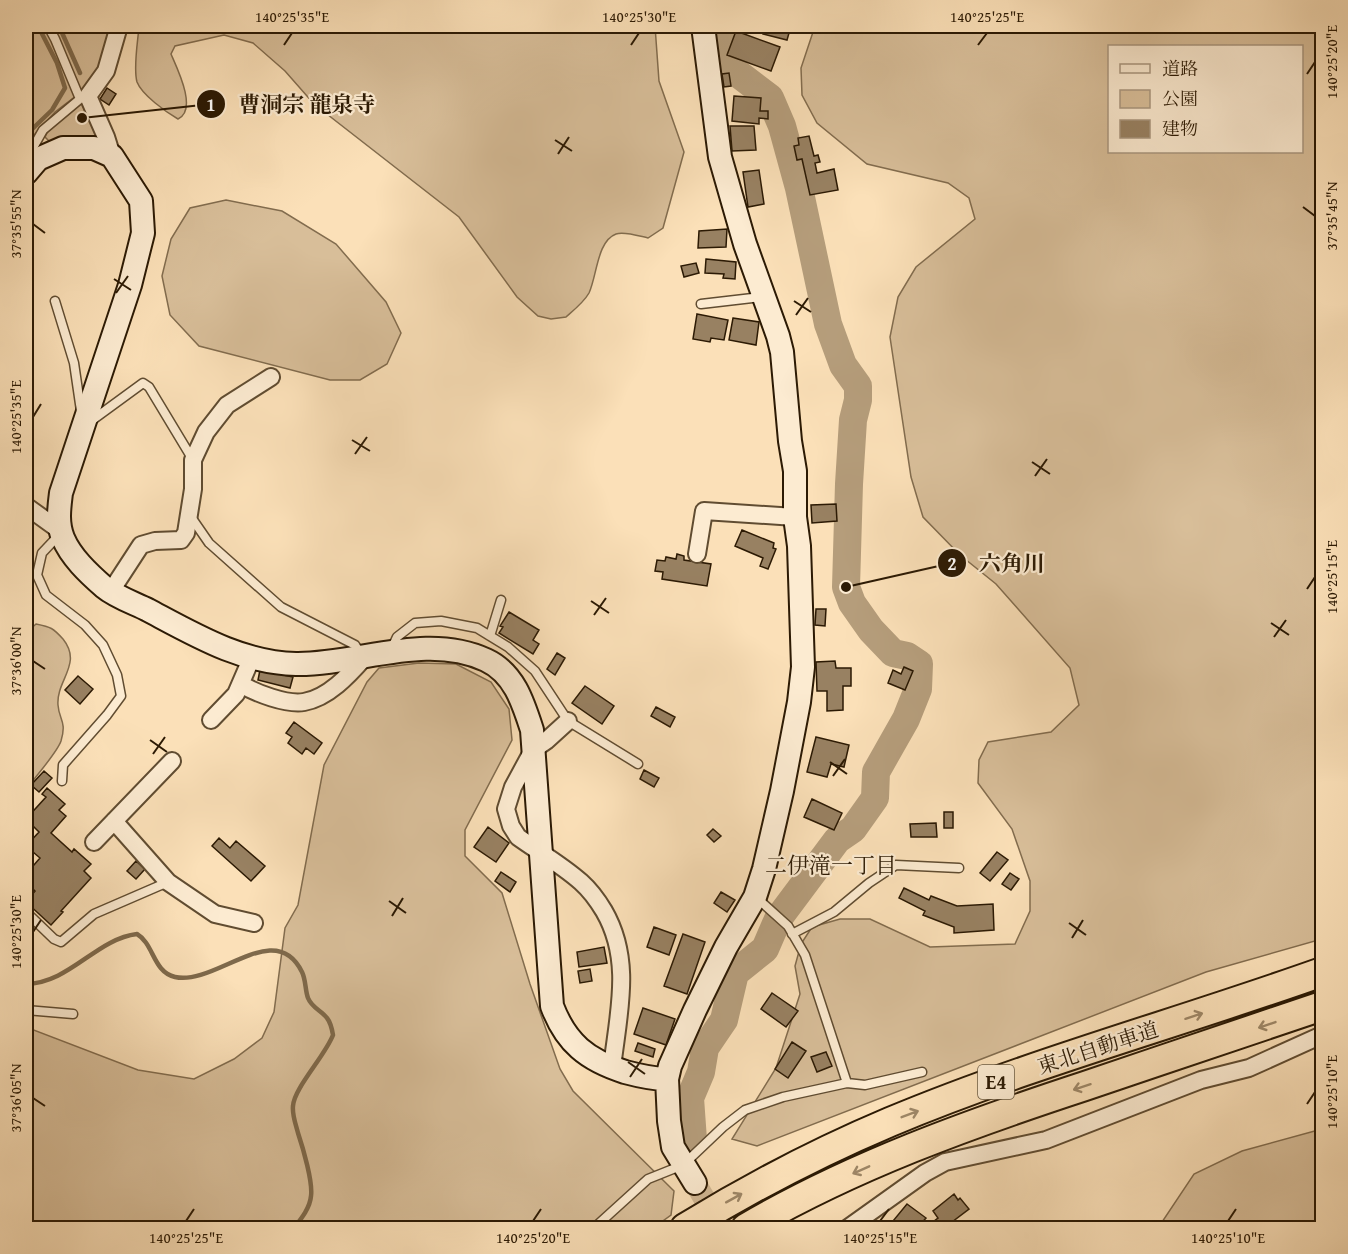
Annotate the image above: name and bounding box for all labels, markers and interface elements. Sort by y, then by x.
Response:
text: 140°25'35"E [255,6,329,27]
text: 140°25'30"E [602,6,676,27]
text: 140°25'25"E [950,6,1024,27]
text: 140°25'20"E [1321,25,1342,99]
legend [1108,45,1303,153]
text: 道路 [1162,55,1198,82]
callout: 曹洞宗 龍泉寺 [196,84,387,124]
text: 公園 [1162,85,1198,112]
text: 曹洞宗 龍泉寺 [239,88,375,120]
text: 1 [206,91,216,118]
text: 建物 [1162,115,1198,142]
text: 37°35'45"N [1321,181,1342,250]
text: 37°35'55"N [5,189,26,258]
text: 140°25'35"E [5,380,26,454]
text: 140°25'15"E [1321,540,1342,614]
callout: 六角川 [937,543,1057,583]
text: 六角川 [979,547,1045,579]
text: 2 [947,550,957,577]
text: 37°36'00"N [5,626,26,695]
district label: 二伊滝一丁目 [765,849,897,881]
text: 140°25'30"E [5,895,26,969]
one-way arrow [1184,1010,1203,1021]
street label: 東北自動車道 [1033,1013,1163,1082]
one-way arrow [1258,1020,1277,1031]
text: 140°25'10"E [1321,1055,1342,1129]
text: 37°36'05"N [5,1063,26,1132]
road number: E4 [978,1065,1014,1099]
one-way arrow [1073,1082,1092,1093]
one-way arrow [901,1108,919,1119]
one-way arrow [852,1165,870,1177]
one-way arrow [725,1192,743,1203]
text: 140°25'25"E [149,1227,223,1248]
text: 140°25'20"E [496,1227,570,1248]
text: 140°25'15"E [843,1227,917,1248]
text: 140°25'10"E [1191,1227,1265,1248]

